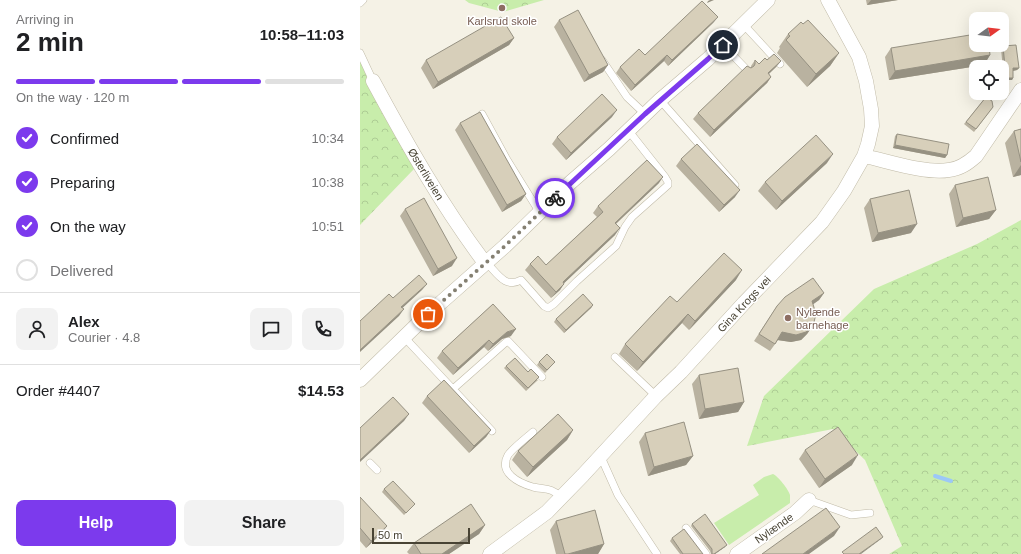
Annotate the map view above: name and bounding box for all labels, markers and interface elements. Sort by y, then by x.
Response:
marker: Karlsrud skole [497,3,507,13]
text: Arriving in [16,12,74,27]
north arrow [969,12,1009,52]
map controls [969,12,1009,100]
place label: Karlsrud skole [467,15,537,27]
text: 10:58–11:03 [260,26,344,43]
text: 2 min [16,27,84,57]
pin [706,28,740,62]
icon: home [712,34,734,56]
button: locate [969,60,1009,100]
text: On the way · 120 m [16,90,129,105]
icon: check [16,127,38,149]
text: Confirmed [50,130,119,147]
text: 10:34 [311,131,344,146]
street label: Østerliveien [406,146,446,202]
icon: check [16,171,38,193]
text: Preparing [50,174,115,191]
text: 10:38 [311,175,344,190]
courier [535,178,575,218]
icon: bike [544,187,566,209]
icon: check [16,215,38,237]
text: On the way [50,218,126,235]
text: 10:51 [311,219,344,234]
text: Delivered [50,262,113,279]
street label: Gina Krogs vei [715,274,773,334]
pin [411,297,445,331]
icon: bag [417,303,439,325]
place label: Nylænde barnehage [796,306,849,331]
button: person [16,308,58,350]
button: chat [250,308,292,350]
button: phone [302,308,344,350]
text: Alex [68,313,100,330]
marker: Nylænde barnehage [783,313,793,323]
text: Courier · 4.8 [68,330,140,345]
text: Order #4407 [16,382,100,399]
text: $14.53 [298,382,344,399]
button: Help [16,500,176,546]
button: Share [184,500,344,546]
street label: Nylænde [753,510,795,546]
scale bar [372,526,470,545]
text: 50 m [378,529,402,541]

